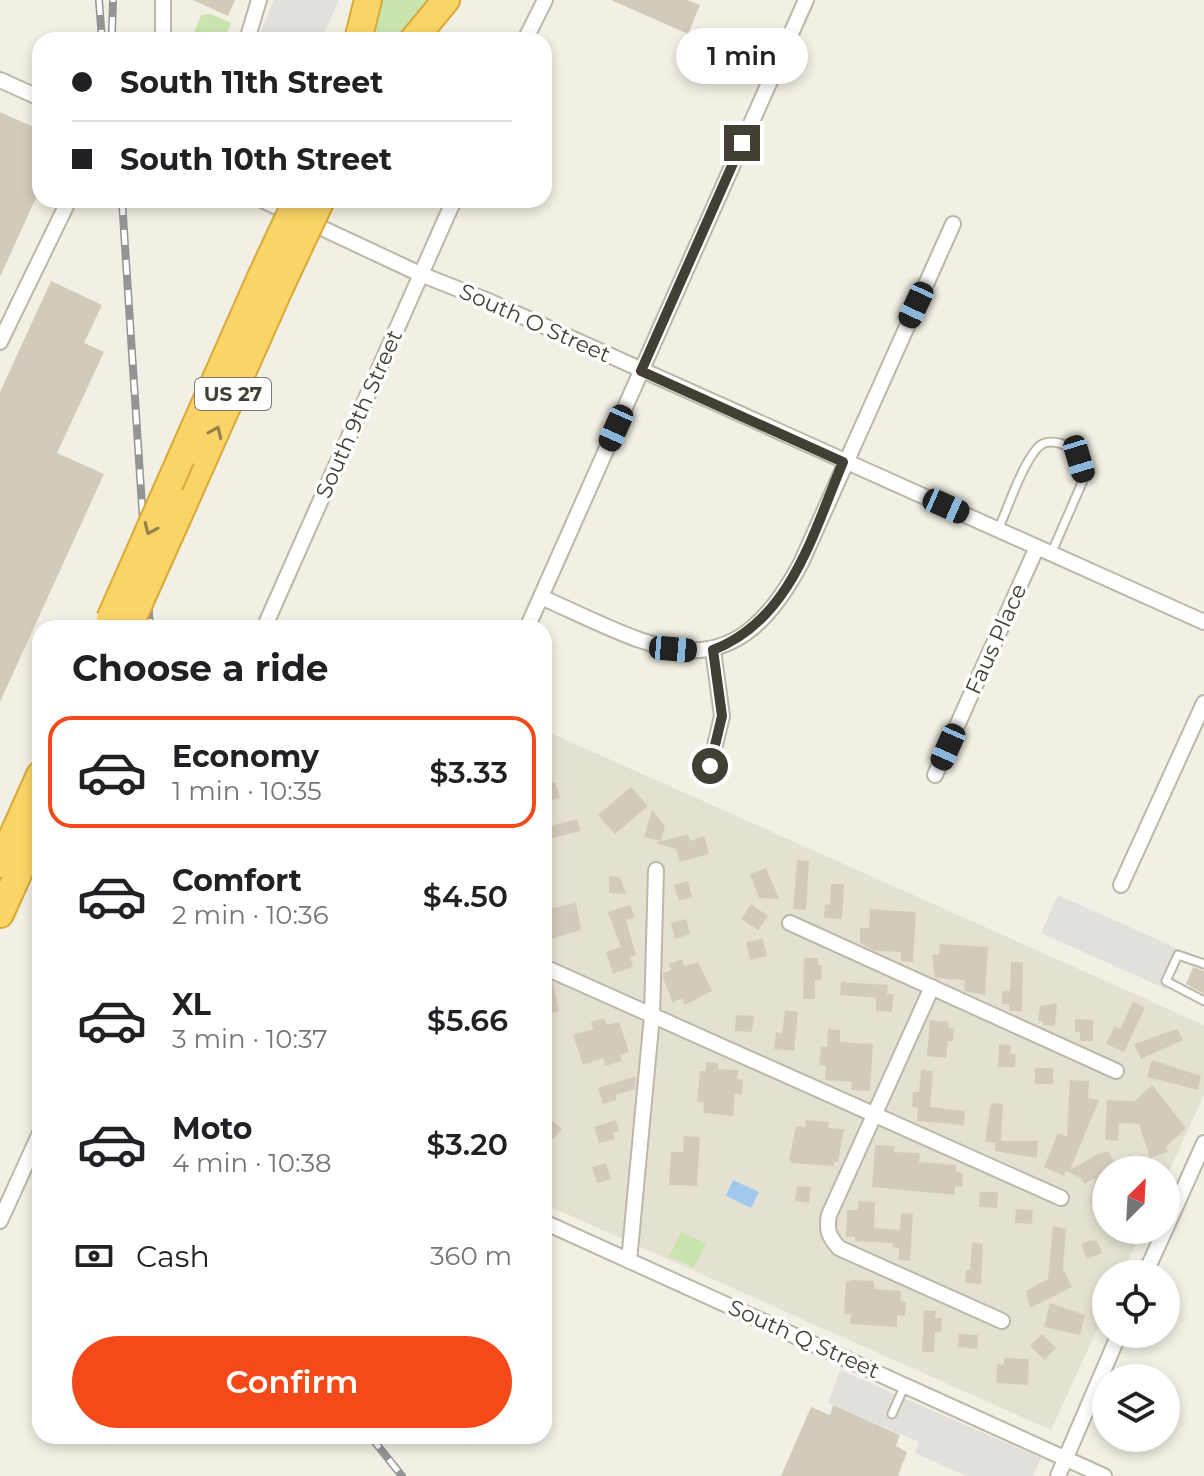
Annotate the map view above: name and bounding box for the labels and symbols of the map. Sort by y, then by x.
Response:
callout: 1 min [676,27,808,83]
route end [724,125,760,161]
street label: South O Street [455,278,615,368]
car [895,278,937,332]
street label: South 9th Street [310,326,408,502]
road number: US 27 [195,378,271,410]
car [595,401,637,455]
one-way arrow [206,425,222,440]
car [1061,433,1097,485]
car [919,485,973,527]
one-way arrow [144,521,160,535]
street label: Faus Place [960,580,1032,698]
car [648,635,698,663]
car [927,720,969,774]
route start [692,748,728,784]
north arrow [1092,1156,1180,1244]
street label: South Q Street [724,1294,884,1384]

